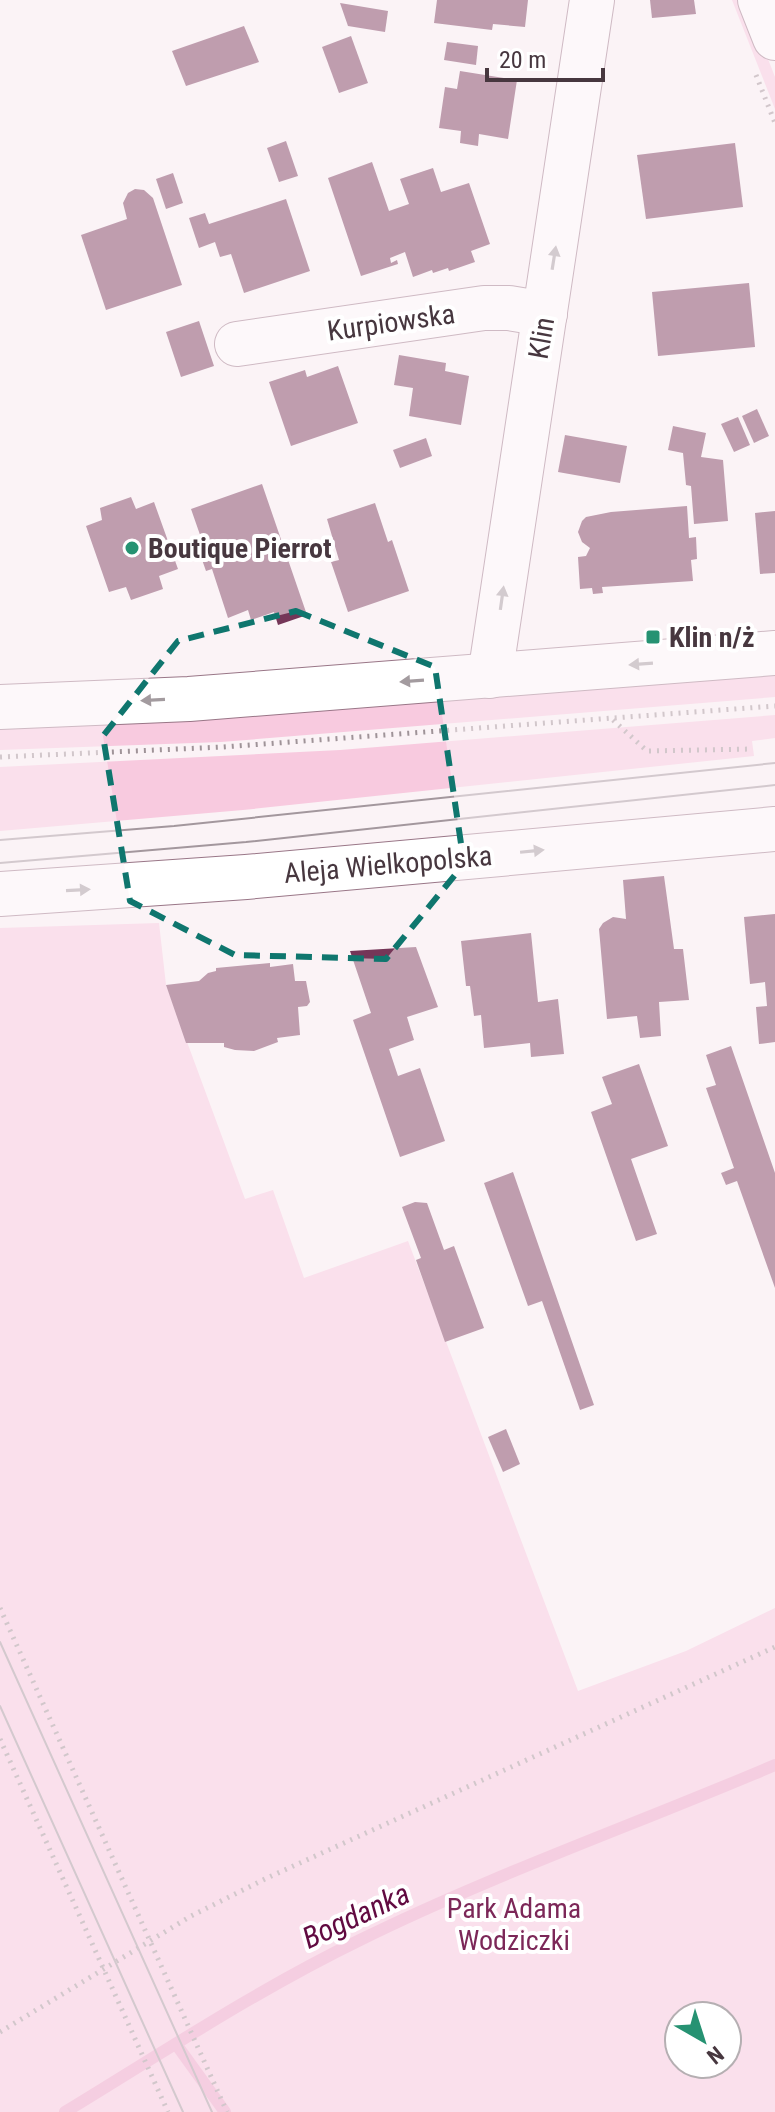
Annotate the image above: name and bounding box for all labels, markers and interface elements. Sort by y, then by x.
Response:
scale bar [487,32,603,82]
text: 20 m [499,46,546,74]
one-way arrow [548,246,561,271]
street label: Kurpiowska [325,297,457,348]
street label: Klin [522,315,561,361]
place label: Boutique Pierrot [148,532,332,565]
marker: Boutique Pierrot [123,539,141,557]
one-way arrow [496,586,509,611]
place label: Klin n/ż [669,621,755,654]
marker: Klin n/ż [644,628,662,646]
one-way arrow [629,658,654,671]
one-way arrow [399,675,424,688]
one-way arrow [140,694,165,707]
street label: Aleja Wielkopolska [283,839,494,890]
one-way arrow [520,844,545,857]
one-way arrow [66,883,91,896]
water label: Bogdanka [297,1876,415,1956]
park label: Park Adama Wodziczki [447,1892,581,1957]
north arrow [663,2000,743,2080]
text: N [702,2041,728,2069]

